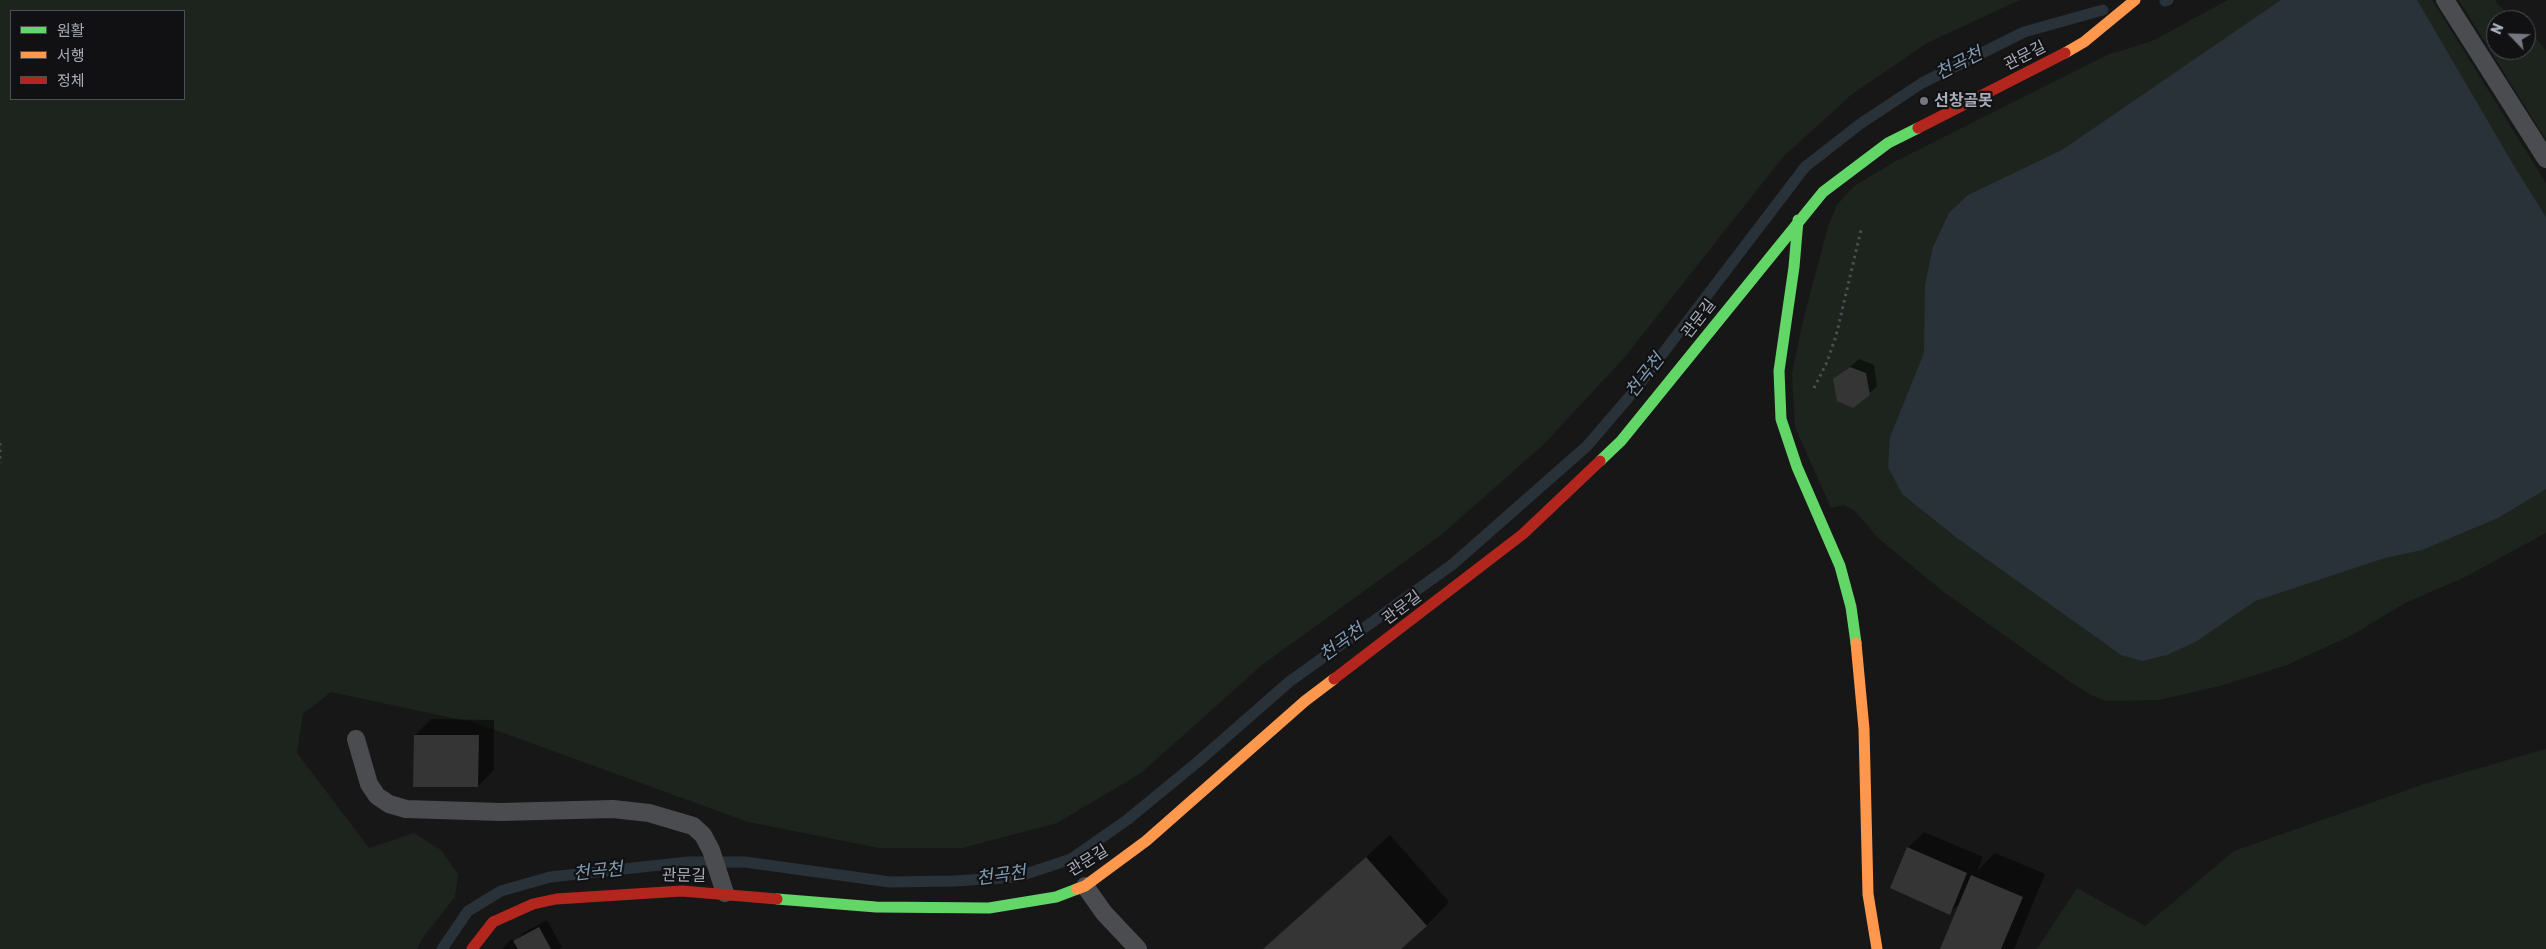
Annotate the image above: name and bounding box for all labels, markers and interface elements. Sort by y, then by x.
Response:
legend [10,10,185,100]
north arrow [2486,10,2536,60]
text: N [2488,21,2508,37]
text: 원활 [57,22,85,40]
street label: 관문길 [2001,37,2049,75]
water label: 천곡천 [1932,43,1986,85]
text: 서행 [57,47,85,65]
text: 정체 [57,72,85,90]
place label: 선창골못 [1934,91,1993,111]
marker: 선창골못 [1918,95,1930,107]
street label: 관문길 [1678,296,1720,342]
water label: 천곡천 [1621,350,1669,402]
street label: 관문길 [1379,587,1425,629]
water label: 천곡천 [1316,620,1368,666]
street label: 관문길 [1064,841,1112,881]
water label: 천곡천 [572,859,624,885]
water label: 천곡천 [975,862,1027,890]
street label: 관문길 [662,866,706,886]

